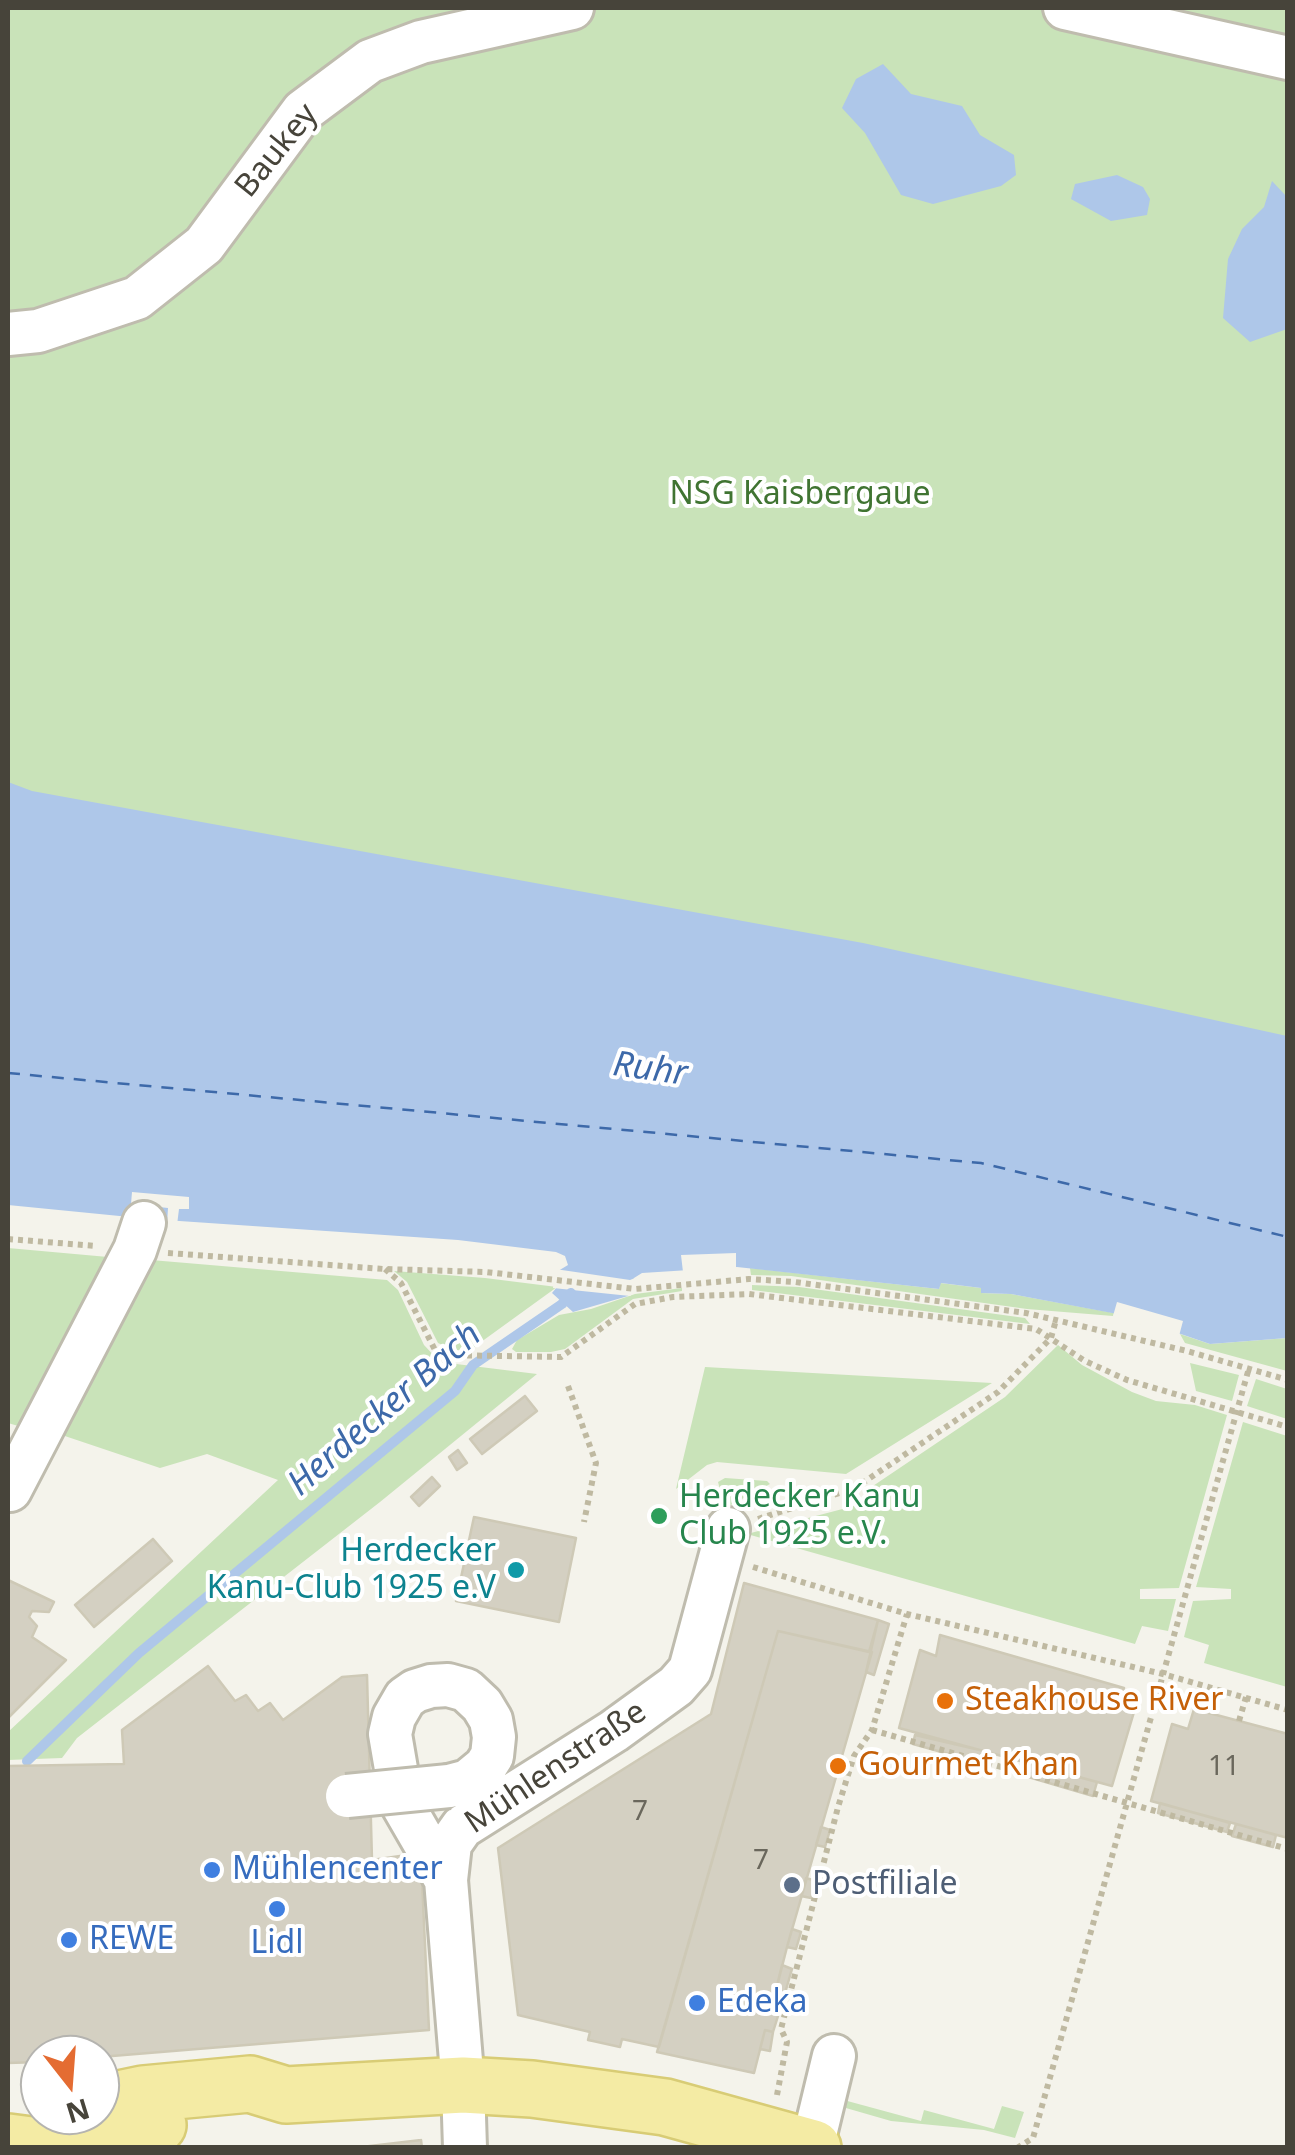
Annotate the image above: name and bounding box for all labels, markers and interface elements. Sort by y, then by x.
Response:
street label: Baukey [228,96,326,206]
park label: NSG Kaisbergaue [670,476,930,514]
water label: Ruhr [610,1044,690,1096]
water label: Herdecker Bach [280,1315,490,1505]
place label: Herdecker Kanu Club 1925 e.V. [679,1479,920,1554]
marker: Herdecker Kanu Club 1925 e.V. [648,1505,670,1527]
place label: Herdecker Kanu-Club 1925 e.V [207,1533,496,1608]
marker: Herdecker Kanu-Club 1925 e.V [505,1559,527,1581]
place label: Steakhouse River [965,1682,1223,1720]
marker: Steakhouse River [934,1690,956,1712]
street label: Mühlenstraße [458,1693,654,1843]
place label: Gourmet Khan [858,1747,1079,1785]
house number: 11 [1208,1750,1240,1784]
marker: Gourmet Khan [827,1755,849,1777]
house number: 7 [632,1795,648,1829]
house number: 7 [753,1844,769,1878]
place label: Mühlencenter [232,1851,443,1889]
marker: Mühlencenter [201,1859,223,1881]
place label: Postfiliale [812,1866,958,1904]
marker: Postfiliale [781,1874,803,1896]
marker: Lidl [266,1898,288,1920]
place label: REWE [89,1921,174,1959]
place label: Lidl [251,1925,303,1963]
marker: REWE [58,1929,80,1951]
place label: Edeka [717,1984,808,2022]
marker: Edeka [686,1992,708,2014]
north arrow [20,2035,120,2135]
text: N [62,2090,95,2133]

